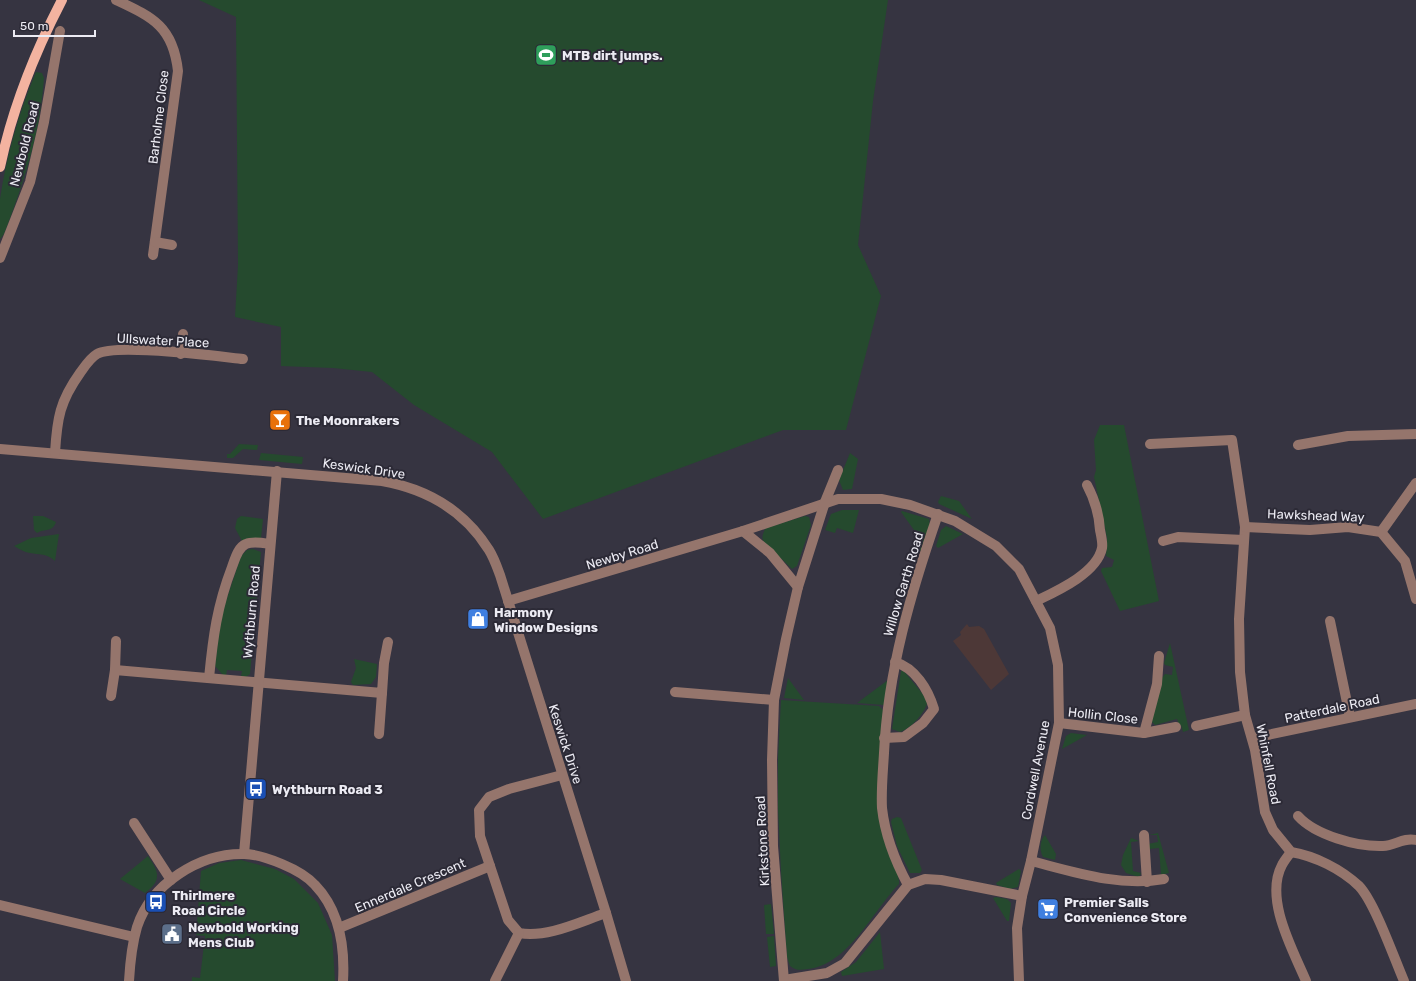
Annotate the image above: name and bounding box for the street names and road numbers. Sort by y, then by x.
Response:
street label: Barholme Close [145,69,172,165]
street label: Newbold Road [7,100,42,188]
street label: Ullswater Place [116,331,210,350]
street label: Keswick Drive [322,455,406,482]
street label: Hawkshead Way [1267,506,1365,525]
street label: Willow Garth Road [880,530,927,638]
street label: Newby Road [584,536,660,573]
street label: Wythburn Road [240,565,263,659]
street label: Patterdale Road [1283,691,1381,726]
street label: Keswick Drive [546,702,585,786]
street label: Hollin Close [1067,704,1139,727]
street label: Cordwell Avenue [1019,719,1052,821]
street label: Whinfell Road [1253,723,1284,806]
street label: Kirkstone Road [753,795,772,887]
street label: Ennerdale Crescent [353,855,468,916]

